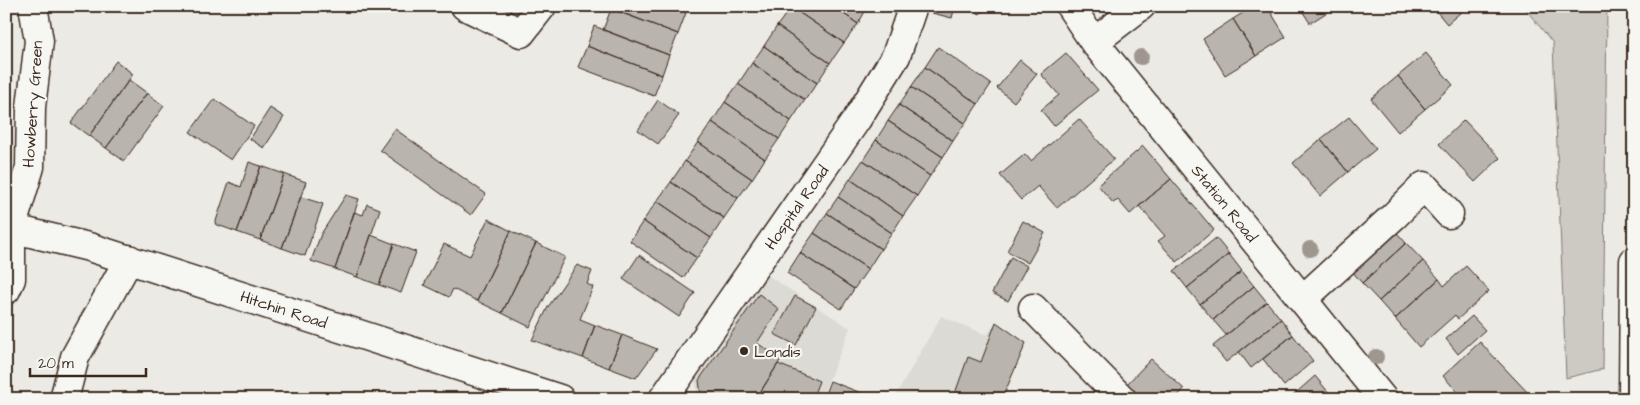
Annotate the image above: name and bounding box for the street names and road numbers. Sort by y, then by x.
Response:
street label: Howberry Green [18,40,49,168]
street label: Station Road [1186,160,1262,247]
street label: Hospital Road [760,161,834,254]
street label: Hitchin Road [237,286,330,334]

